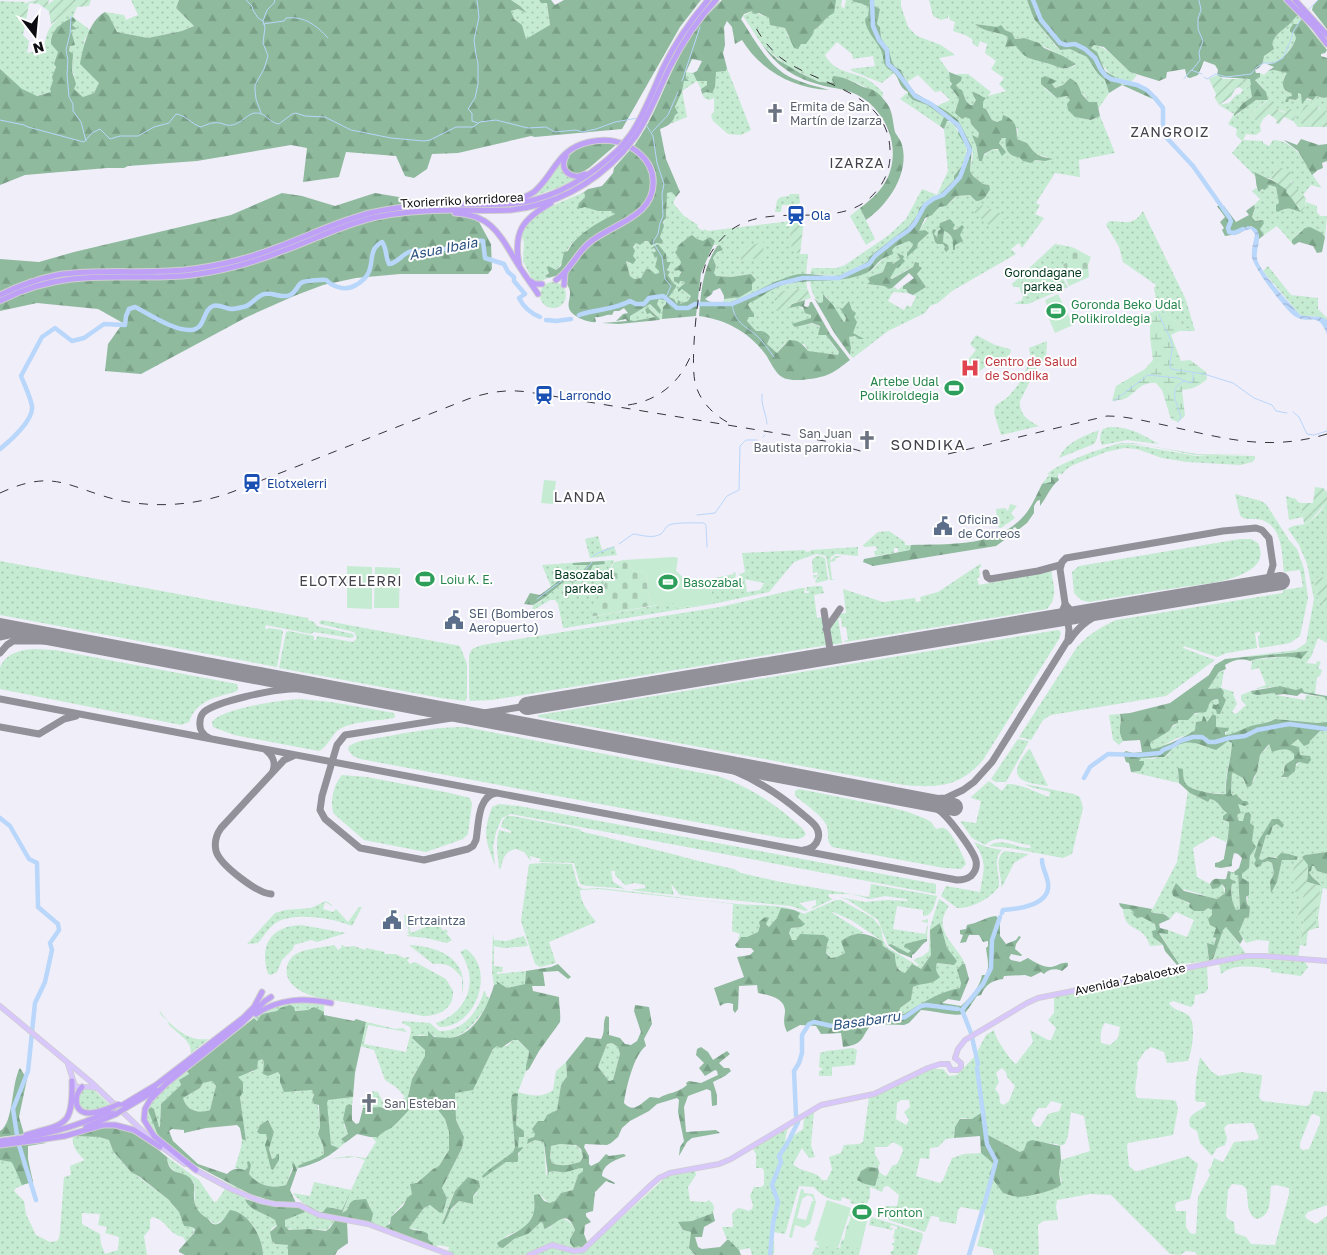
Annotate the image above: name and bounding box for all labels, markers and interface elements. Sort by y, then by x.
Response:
north arrow [10,10,60,60]
text: N [31,38,46,58]
place label: Ermita de San Martín de Izarza [790,99,882,128]
church icon: Ermita de San Martín de Izarza [764,102,786,124]
district label: ZANGROIZ [1131,123,1209,140]
district label: IZARZA [829,154,885,171]
street label: Txorierriko korridorea [400,189,524,211]
station icon: Ola [785,204,807,226]
place label: Ola [811,208,831,223]
water label: Asua Ibaia [407,233,480,263]
park label: Gorondagane parkea [1004,265,1082,294]
place label: Goronda Beko Udal Polikiroldegia [1071,297,1182,326]
sports icon: Goronda Beko Udal Polikiroldegia [1045,300,1067,322]
place label: Centro de Salud de Sondika [985,354,1077,383]
hospital icon: Centro de Salud de Sondika [959,357,981,379]
place label: Artebe Udal Polikiroldegia [860,374,939,403]
sports icon: Artebe Udal Polikiroldegia [943,377,965,399]
station icon: Larrondo [533,384,555,406]
place label: Larrondo [559,388,611,403]
place label: San Juan Bautista parrokia [754,426,852,455]
church icon: San Juan Bautista parrokia [856,429,878,451]
district label: SONDIKA [890,435,966,453]
station icon: Elotxelerri [241,472,263,494]
place label: Elotxelerri [267,476,327,491]
district label: LANDA [554,488,606,505]
place label: Oficina de Correos [958,512,1020,541]
public building icon: Oficina de Correos [932,515,954,537]
park label: Basozabal parkea [554,567,614,596]
sports icon: Loiu K. E. [414,568,436,590]
sports icon: Basozabal [657,571,679,593]
district label: ELOTXELERRI [299,572,403,589]
place label: Loiu K. E. [440,572,493,587]
place label: Basozabal [683,575,742,590]
place label: SEI (Bomberos Aeropuerto) [469,606,554,635]
public building icon: SEI (Bomberos Aeropuerto) [443,609,465,631]
public building icon: Ertzaintza [381,909,403,931]
place label: Ertzaintza [407,913,466,928]
street label: Avenida Zabaloetxe [1073,960,1187,998]
water label: Basabarru [831,1007,903,1033]
church icon: San Esteban [358,1092,380,1114]
place label: San Esteban [384,1096,456,1111]
sports icon: Fronton [851,1201,873,1223]
place label: Fronton [877,1205,923,1220]

